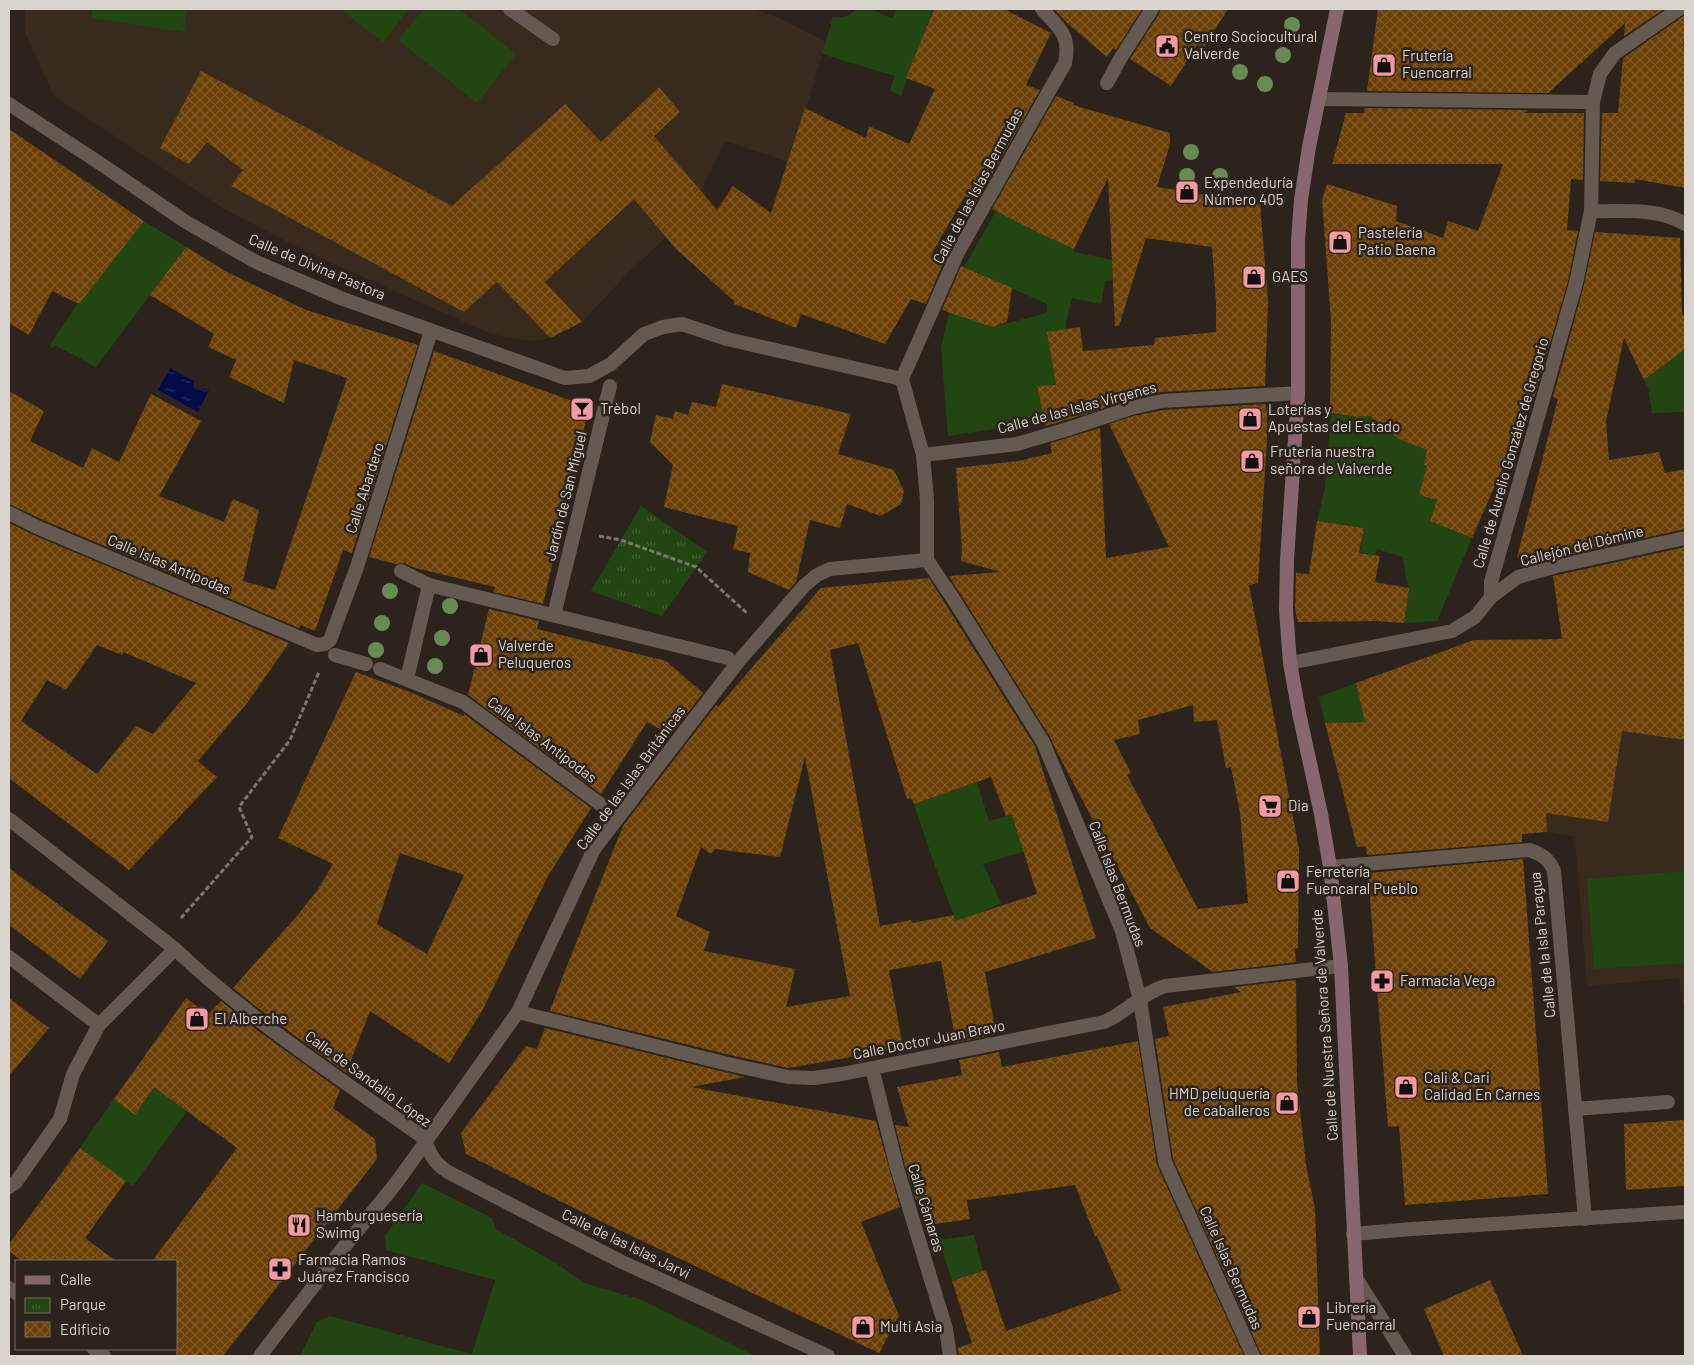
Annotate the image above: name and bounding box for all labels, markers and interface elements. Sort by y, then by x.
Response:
place label: Centro Sociocultural Valverde [1184,27,1317,62]
public building icon: Centro Sociocultural Valverde [1154,33,1180,59]
place label: Frutería Fuencarral [1402,46,1472,81]
shop icon: Frutería Fuencarral [1371,52,1397,78]
street label: Calle de las Islas Bermudas [928,105,1026,267]
place label: Expendeduría Número 405 [1204,173,1293,208]
shop icon: Expendeduría Número 405 [1174,179,1200,205]
place label: Pastelería Patio Baena [1358,223,1436,258]
street label: Calle de Divina Pastora [246,229,388,303]
shop icon: Pastelería Patio Baena [1327,229,1353,255]
shop icon: GAES [1241,264,1267,290]
place label: GAES [1272,267,1308,285]
street label: Calle de Aurelio González de Gregorio [1468,335,1552,570]
street label: Calle de las Islas Vírgenes [995,377,1158,437]
bar icon: Trèbol [569,396,595,422]
place label: Trèbol [600,399,641,417]
place label: Loterías y Apuestas del Estado [1268,400,1400,435]
shop icon: Loterías y Apuestas del Estado [1237,406,1263,432]
street label: Jardín de San Miguel [540,429,590,562]
street label: Calle Abardero [341,440,387,535]
place label: Fruteria nuestra señora de Valverde [1270,442,1392,477]
shop icon: Fruteria nuestra señora de Valverde [1239,448,1265,474]
street label: Callejón del Dómine [1518,521,1645,569]
street label: Calle Islas Antípodas [105,530,234,598]
place label: Valverde Peluqueros [498,636,571,671]
shop icon: Valverde Peluqueros [468,642,494,668]
street label: Calle Islas Antípodas [484,692,601,786]
street label: Calle de las Islas Británicas [572,702,689,853]
supermarket icon: Dia [1257,793,1283,819]
place label: Dia [1288,796,1309,814]
street label: Calle Islas Bermudas [1086,818,1150,949]
place label: Ferretería Fuencaral Pueblo [1306,862,1418,897]
shop icon: Ferretería Fuencaral Pueblo [1275,868,1301,894]
street label: Calle de la Isla Paragua [1525,871,1559,1019]
street label: Calle de Nuestra Señora de Valverde [1307,908,1341,1142]
pharmacy icon: Farmacia Vega [1369,968,1395,994]
place label: Farmacia Vega [1400,971,1495,989]
shop icon: El Alberche [184,1006,210,1032]
place label: El Alberche [214,1009,287,1027]
street label: Calle Doctor Juan Bravo [851,1015,1006,1063]
street label: Calle de Sandalio López [302,1026,436,1130]
place label: Cali & Cari Calidad En Carnes [1424,1068,1540,1103]
shop icon: Cali & Cari Calidad En Carnes [1393,1074,1419,1100]
place label: HMD peluquería de caballeros [1169,1084,1270,1119]
shop icon: HMD peluquería de caballeros [1274,1090,1300,1116]
street label: Calle Cámaras [905,1161,949,1254]
street label: Calle Islas Bermudas [1197,1203,1267,1332]
street label: Calle de las Islas Jarvi [559,1204,694,1282]
place label: Hamburguesería Swimg [316,1206,423,1241]
restaurant icon: Hamburguesería Swimg [286,1212,312,1238]
place label: Farmacia Ramos Juárez Francisco [298,1250,410,1285]
pharmacy icon: Farmacia Ramos Juárez Francisco [267,1256,293,1282]
legend [15,1260,178,1350]
text: Calle [60,1270,92,1288]
text: Parque [60,1295,106,1313]
place label: Librería Fuencarral [1326,1298,1396,1333]
shop icon: Librería Fuencarral [1296,1304,1322,1330]
shop icon: Multi Asia [850,1314,876,1340]
place label: Multi Asia [880,1317,942,1335]
text: Edificio [60,1320,110,1338]

